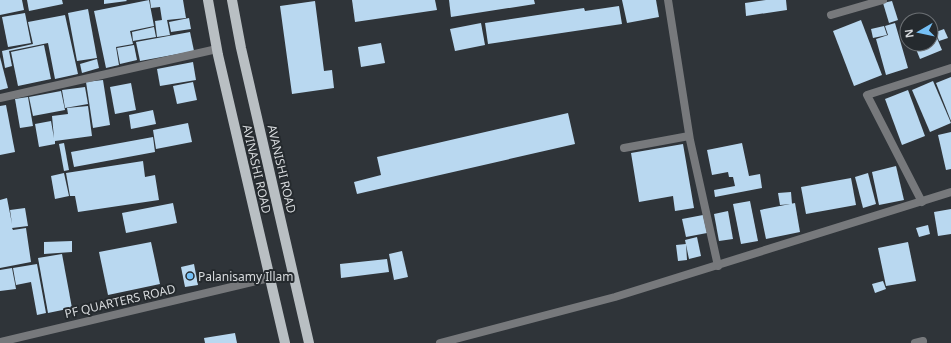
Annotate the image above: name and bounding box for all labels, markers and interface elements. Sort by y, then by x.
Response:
north arrow [899,12,939,52]
text: N [901,28,917,39]
street label: AVINASHI ROAD [238,123,276,215]
street label: AVANISHI ROAD [264,123,301,215]
place label: Palanisamy Illam [198,268,294,285]
marker: Palanisamy Illam [185,271,195,281]
street label: PF QUARTERS ROAD [63,280,177,322]

